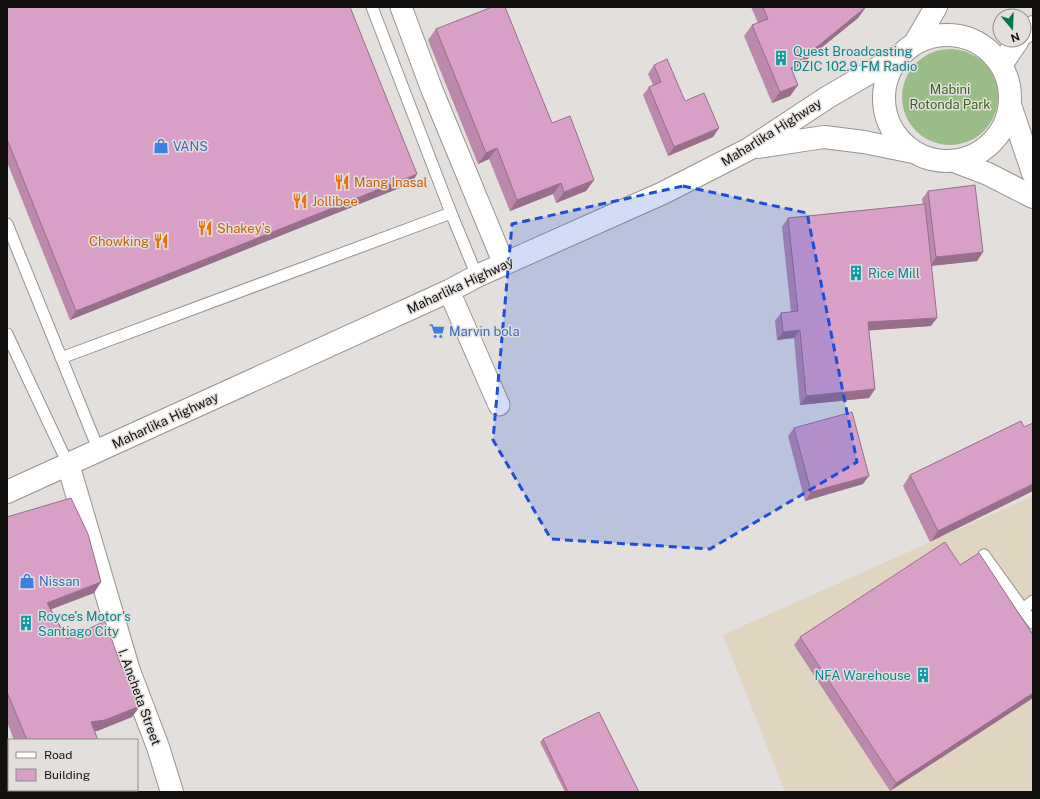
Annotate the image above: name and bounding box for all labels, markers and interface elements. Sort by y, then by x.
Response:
north arrow [992,8,1032,48]
text: N [1009,30,1021,45]
place label: Quest Broadcasting DZIC 102.9 FM Radio [793,44,917,74]
building icon: Quest Broadcasting DZIC 102.9 FM Radio [772,49,790,67]
park label: Mabini Rotonda Park [909,82,991,112]
street label: Maharlika Highway [718,95,824,169]
shop icon: VANS [152,137,170,155]
place label: VANS [173,139,208,154]
restaurant icon: Mang Inasal [333,173,351,191]
place label: Mang Inasal [354,175,427,190]
restaurant icon: Jollibee [291,192,309,210]
place label: Jollibee [312,194,358,209]
restaurant icon: Shakey's [196,219,214,237]
place label: Shakey's [217,221,271,236]
restaurant icon: Chowking [152,232,170,250]
place label: Chowking [89,234,149,249]
street label: Maharlika Highway [405,254,516,317]
building icon: Rice Mill [847,264,865,282]
place label: Rice Mill [868,266,920,281]
supermarket icon: Marvin bola [428,322,446,340]
place label: Marvin bola [449,324,520,339]
street label: Maharlika Highway [110,389,221,452]
shop icon: Nissan [18,572,36,590]
place label: Nissan [39,574,80,589]
place label: Royce's Motor's Santiago City [38,609,131,639]
building icon: Royce's Motor's Santiago City [17,614,35,632]
street label: I. Ancheta Street [115,647,164,747]
building icon: NFA Warehouse [914,666,932,684]
place label: NFA Warehouse [815,668,911,683]
legend [8,739,138,791]
text: Road [44,748,72,762]
text: Building [44,768,90,782]

